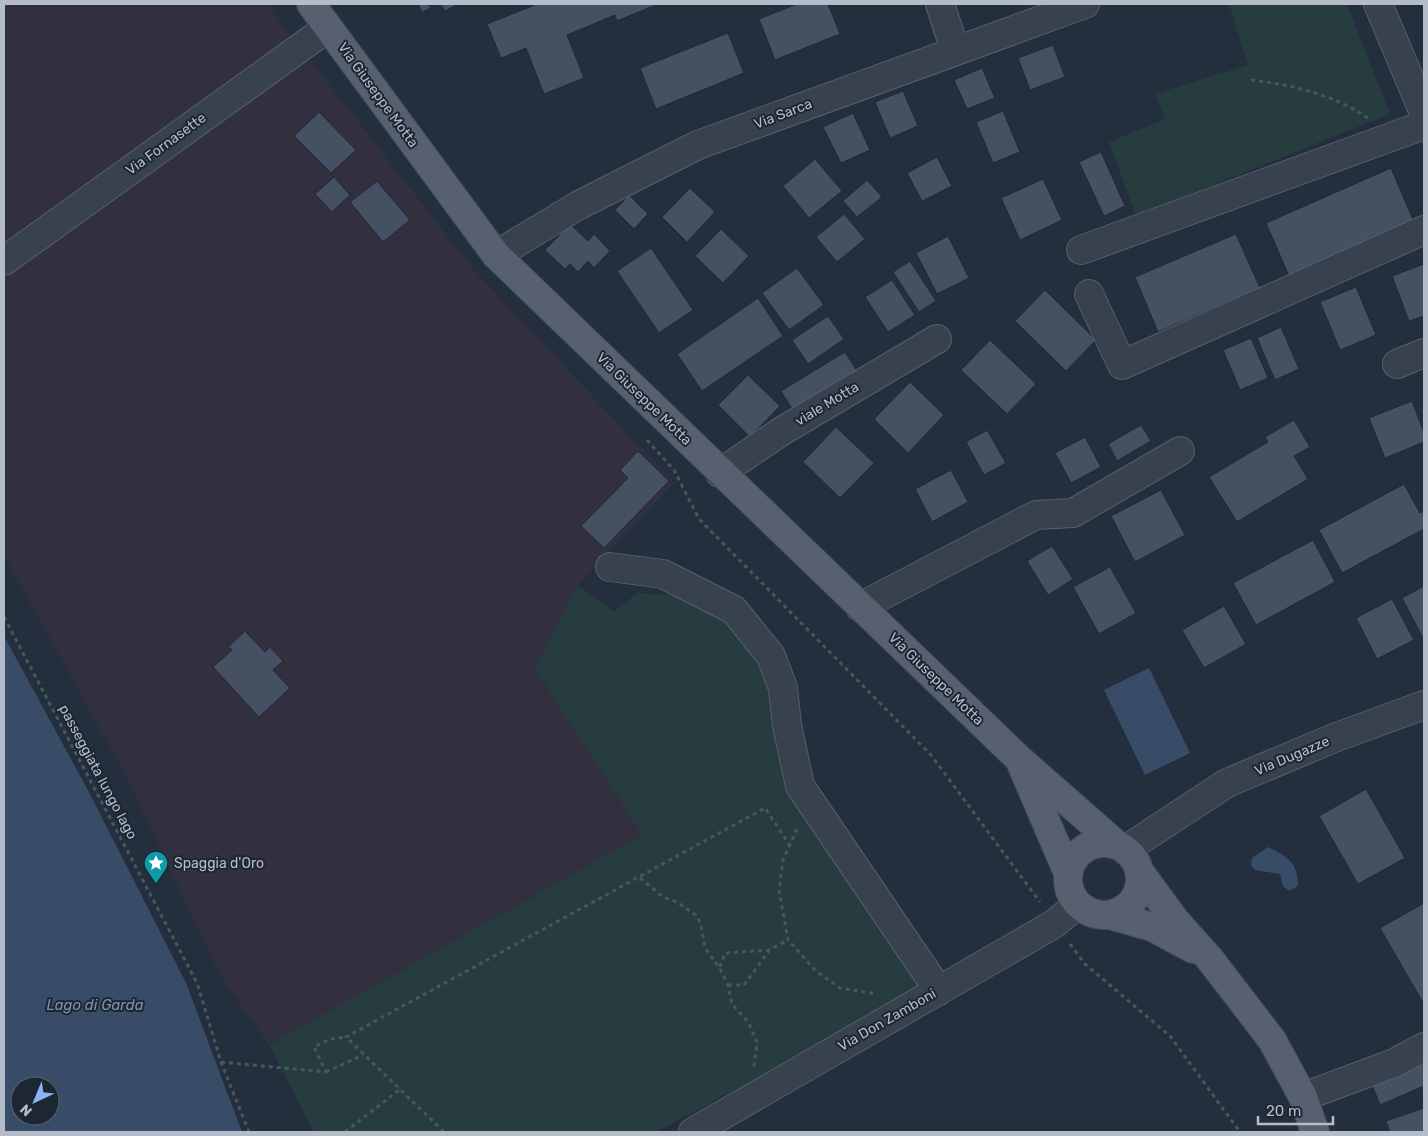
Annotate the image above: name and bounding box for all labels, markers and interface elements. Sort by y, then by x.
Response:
street label: Via Giuseppe Motta [334,39,422,151]
street label: Via Sarca [752,95,814,133]
street label: Via Fornasette [123,109,210,179]
street label: Via Giuseppe Motta [593,349,695,449]
street label: viale Motta [792,378,862,430]
street label: Via Giuseppe Motta [885,629,987,729]
street label: passeggiata lungo lago [55,702,141,842]
street label: Via Dugazze [1252,733,1332,779]
place icon: Spaggia d'Oro [143,850,169,884]
place label: Spaggia d'Oro [174,855,264,872]
street label: Via Don Zamboni [835,985,939,1055]
water label: Lago di Garda [46,996,144,1014]
north arrow [10,1076,60,1126]
scale bar [1258,1094,1333,1126]
text: N [17,1100,36,1120]
text: 20 m [1266,1102,1301,1120]

